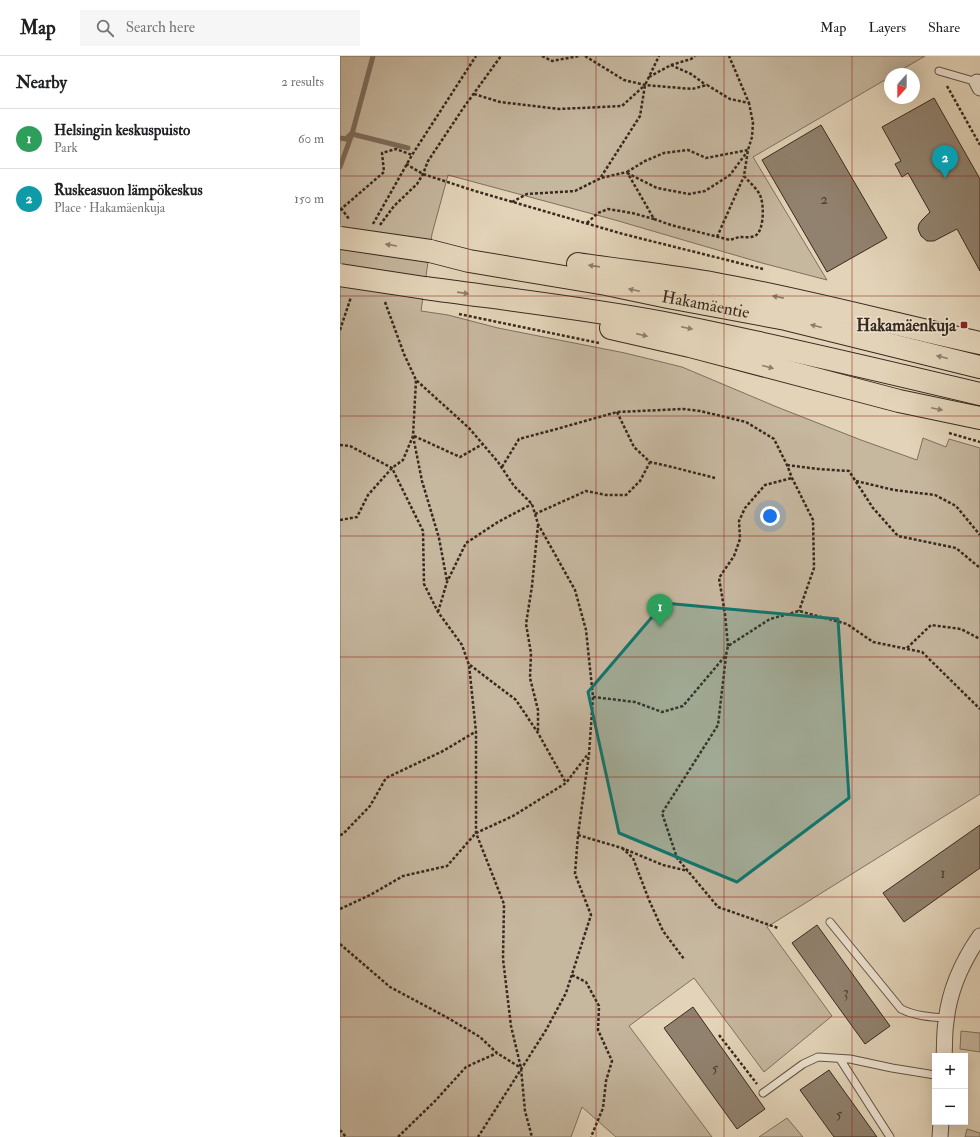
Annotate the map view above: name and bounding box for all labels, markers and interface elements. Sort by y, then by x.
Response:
search box [80,10,360,46]
text: Map [20,16,56,40]
icon: search [94,17,116,39]
text: Search here [126,18,195,37]
text: Map [820,19,846,36]
text: Layers [868,19,906,36]
text: Share [928,19,960,36]
north arrow [884,68,920,104]
text: Nearby [16,72,67,93]
text: 2 results [281,74,324,90]
text: Helsingin keskuspuisto [54,121,190,140]
text: 1 [27,131,31,147]
text: 60 m [298,131,324,147]
text: Park [54,140,78,156]
pin: 2 [932,145,958,178]
text: Ruskeasuon lämpökeskus [54,181,203,200]
house number: 2 [820,190,828,209]
text: 2 [26,191,32,207]
text: 150 m [294,191,324,207]
text: Place · Hakamäenkuja [54,200,165,216]
one-way arrow [385,242,397,248]
one-way arrow [588,263,600,269]
one-way arrow [628,286,640,292]
street label: Hakamäentie [660,286,751,323]
one-way arrow [457,290,469,296]
one-way arrow [771,293,784,299]
place label: Hakamäenkuja [856,315,957,337]
marker: Hakamäenkuja [959,320,969,330]
one-way arrow [810,323,822,329]
one-way arrow [680,325,693,331]
one-way arrow [636,332,648,338]
one-way arrow [936,354,948,360]
one-way arrow [762,364,774,370]
one-way arrow [931,407,943,413]
your location [760,506,780,526]
pin: 1 [647,594,673,627]
house number: 1 [940,864,946,883]
house number: 3 [843,983,849,1002]
map controls [932,1053,968,1125]
button: + [932,1053,968,1089]
house number: 5 [712,1059,719,1078]
button: − [932,1089,968,1125]
house number: 5 [836,1105,843,1124]

